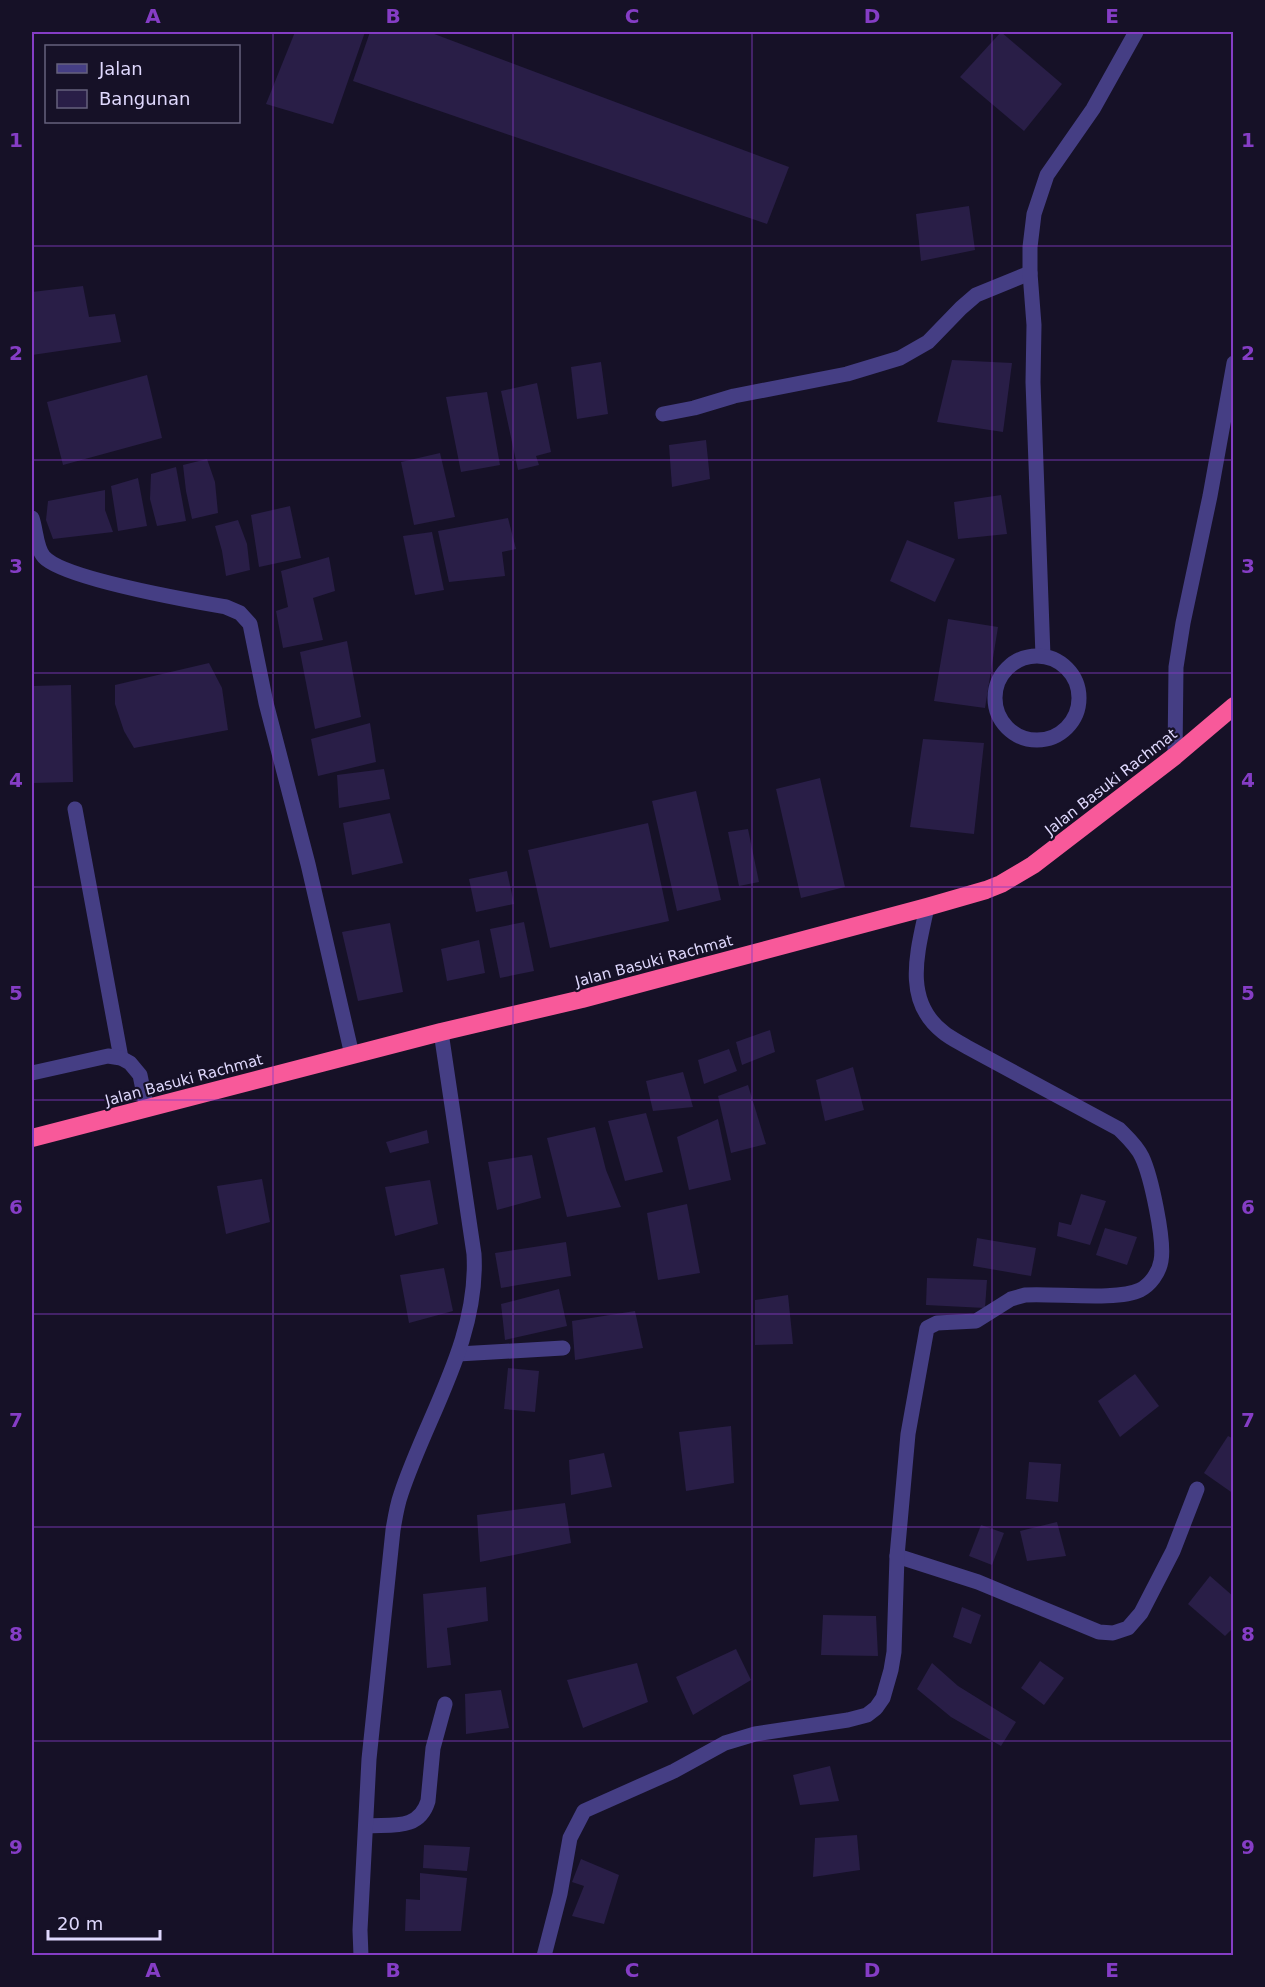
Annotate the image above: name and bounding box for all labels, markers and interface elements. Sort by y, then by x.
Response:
text: A [145,4,161,28]
text: B [385,4,401,28]
text: C [625,4,639,28]
text: D [864,4,880,28]
text: E [1105,4,1119,28]
legend [45,45,240,123]
text: Jalan [98,58,143,79]
text: Bangunan [99,88,190,109]
text: 1 [9,128,23,152]
text: 1 [1241,128,1255,152]
text: 2 [9,341,23,365]
text: 2 [1241,341,1255,365]
text: 3 [9,554,23,578]
text: 3 [1241,554,1255,578]
street label: Jalan Basuki Rachmat [1041,725,1181,840]
text: 4 [9,768,23,792]
text: 4 [1241,768,1255,792]
street label: Jalan Basuki Rachmat [572,931,735,991]
text: 5 [9,981,23,1005]
text: 5 [1241,981,1255,1005]
street label: Jalan Basuki Rachmat [102,1050,265,1110]
text: 6 [9,1195,23,1219]
text: 6 [1241,1195,1255,1219]
text: 7 [9,1408,23,1432]
text: 7 [1241,1408,1255,1432]
text: 8 [9,1622,23,1646]
text: 8 [1241,1622,1255,1646]
text: 9 [9,1835,23,1859]
text: 9 [1241,1835,1255,1859]
scale bar [48,1903,160,1941]
text: 20 m [57,1913,103,1934]
text: A [145,1958,161,1982]
text: B [385,1958,401,1982]
text: C [625,1958,639,1982]
text: D [864,1958,880,1982]
text: E [1105,1958,1119,1982]

